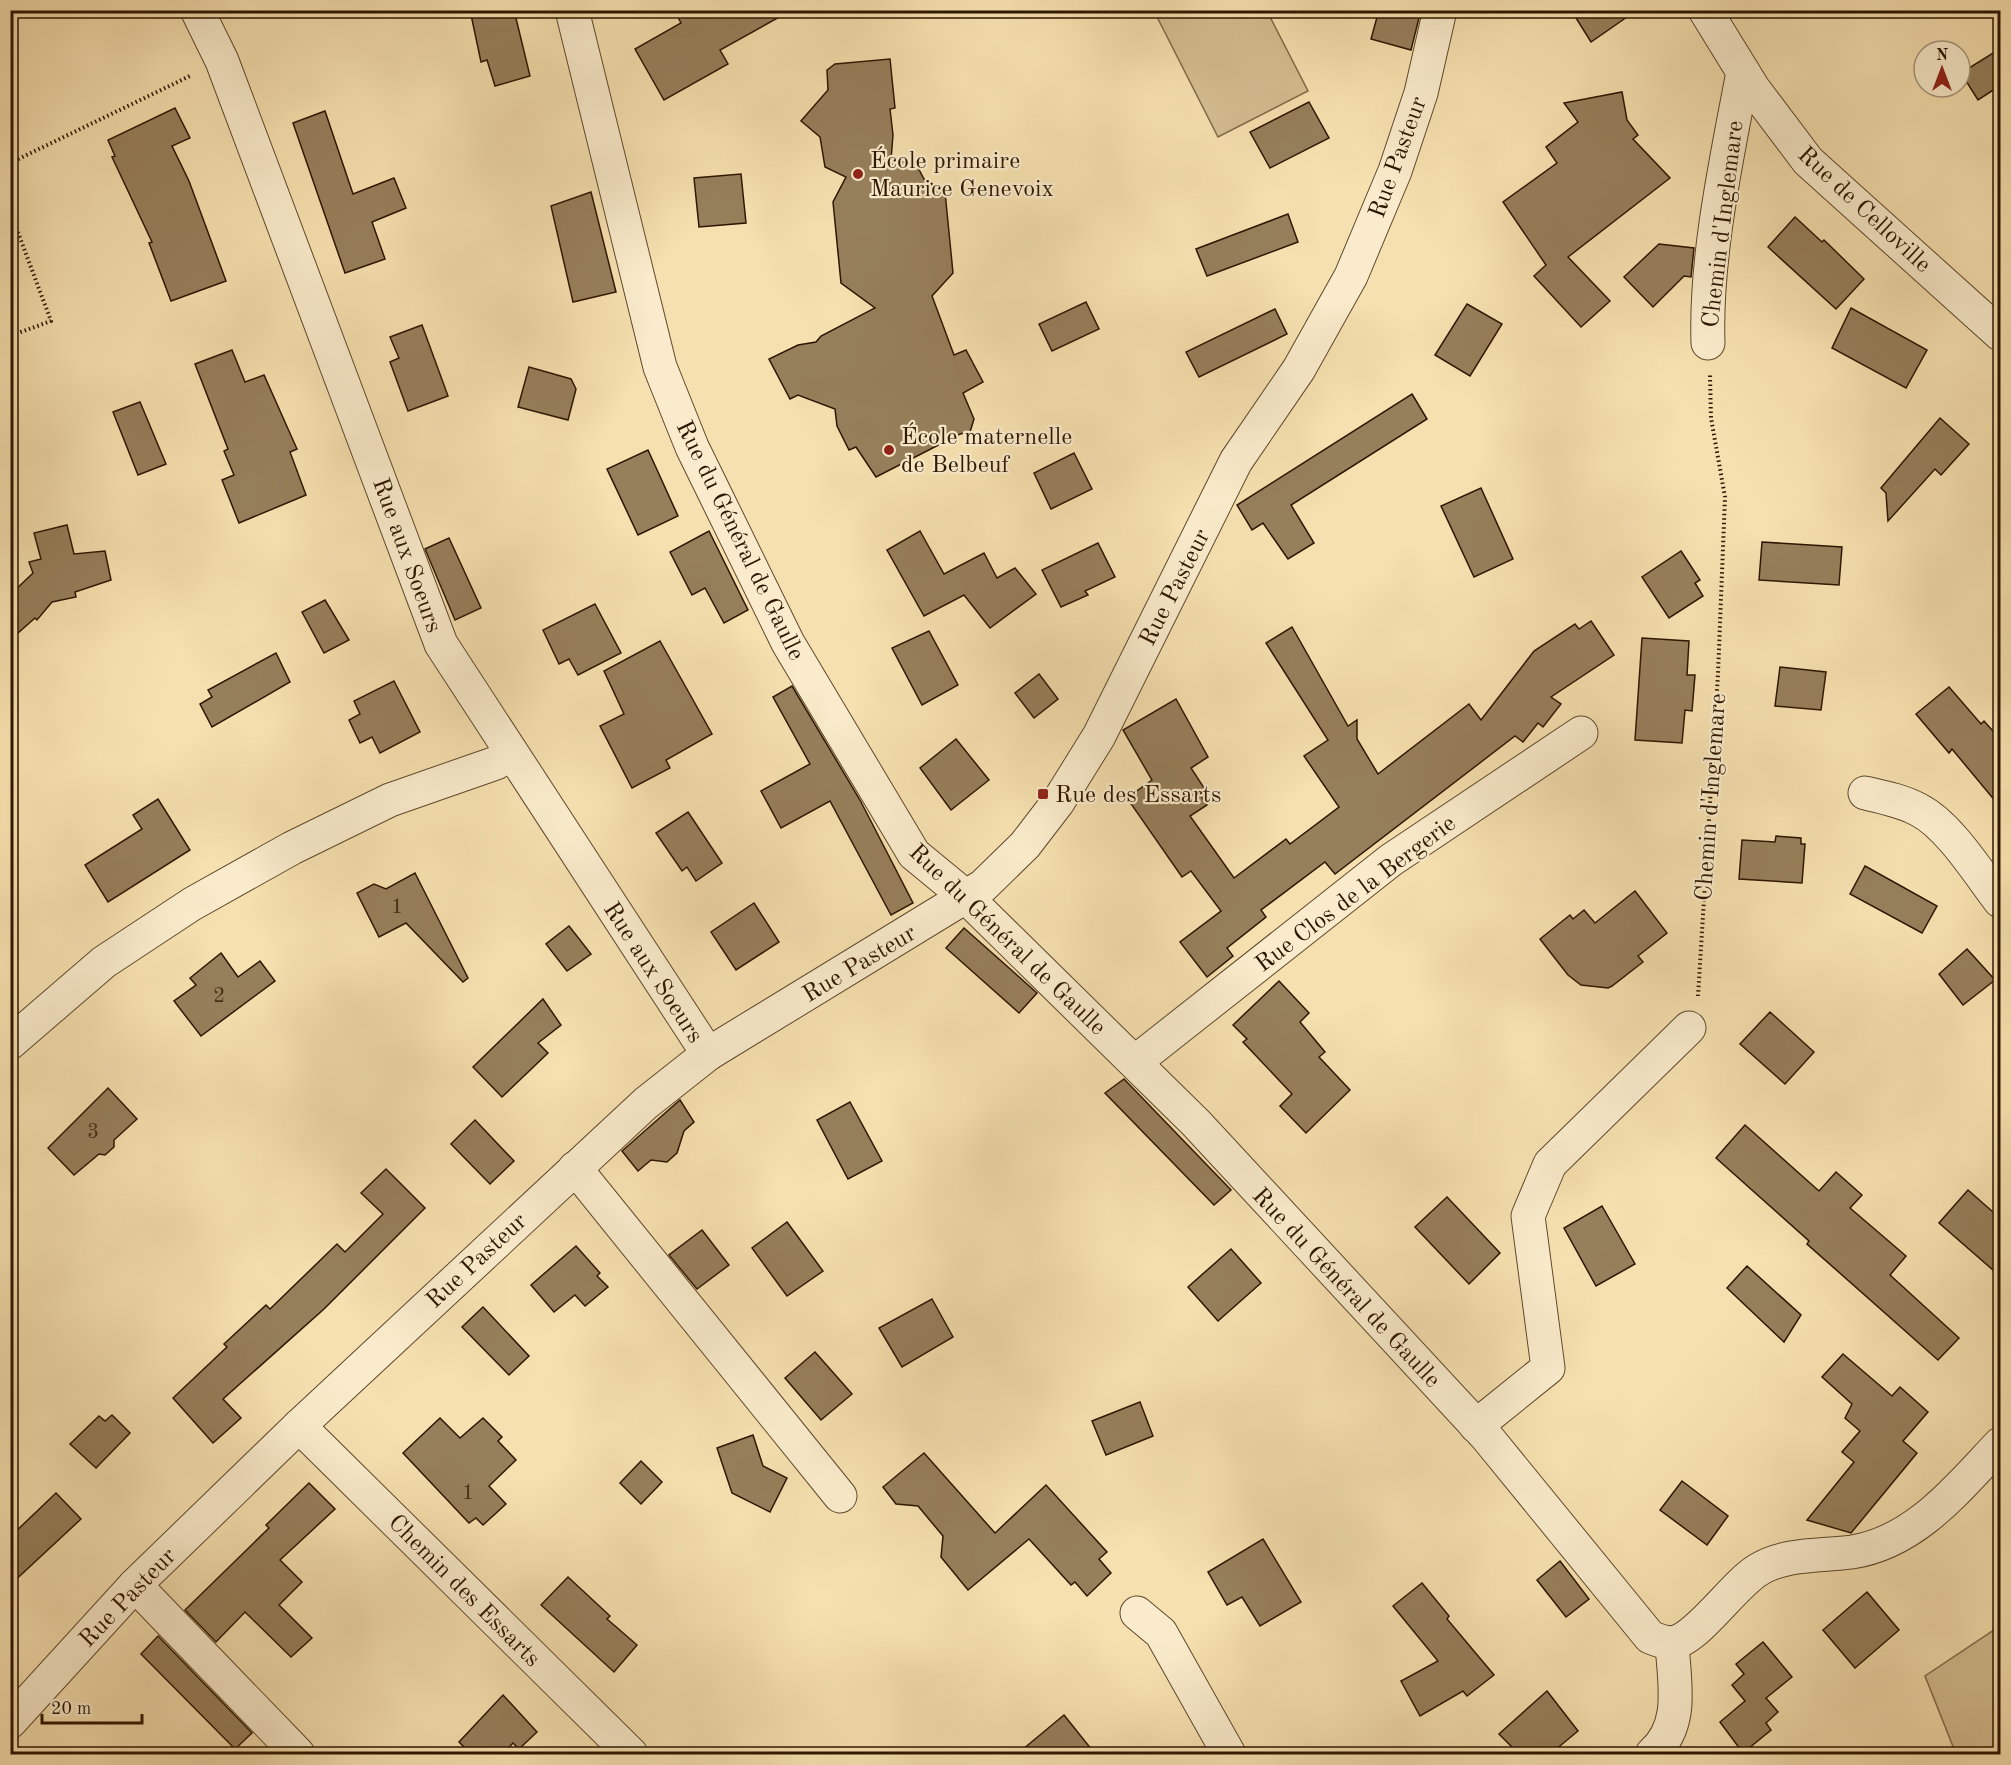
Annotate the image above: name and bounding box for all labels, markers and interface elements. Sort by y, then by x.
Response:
north arrow [1912,39,1972,99]
text: N [1936,48,1949,64]
street label: Rue Pasteur [1366,94,1432,222]
street label: Chemin d'Inglemare [1699,119,1749,329]
street label: Rue de Celloville [1792,143,1935,278]
place label: École primaire Maurice Genevoix [870,146,1054,202]
marker: École primaire Maurice Genevoix [851,167,865,181]
street label: Rue du Général de Gaulle [671,417,808,664]
place label: École maternelle de Belbeuf [901,422,1072,478]
marker: École maternelle de Belbeuf [882,443,896,457]
street label: Rue aux Soeurs [367,475,445,636]
street label: Rue Pasteur [1136,526,1215,650]
street label: Chemin d'Inglemare [1693,692,1731,902]
place label: Rue des Essarts [1055,784,1221,808]
marker: Rue des Essarts [1036,787,1050,801]
street label: Rue Clos de la Bergerie [1252,812,1461,977]
street label: Rue du Général de Gaulle [904,840,1110,1041]
house number: 1 [391,897,403,918]
street label: Rue aux Soeurs [598,898,707,1048]
street label: Rue Pasteur [799,922,921,1008]
house number: 2 [213,986,225,1007]
house number: 3 [87,1122,99,1143]
street label: Rue du Général de Gaulle [1247,1184,1444,1393]
street label: Rue Pasteur [423,1209,532,1314]
house number: 1 [462,1483,474,1504]
street label: Chemin des Essarts [383,1511,544,1672]
street label: Rue Pasteur [76,1544,181,1653]
scale bar [42,1687,142,1725]
text: 20 m [51,1700,91,1718]

